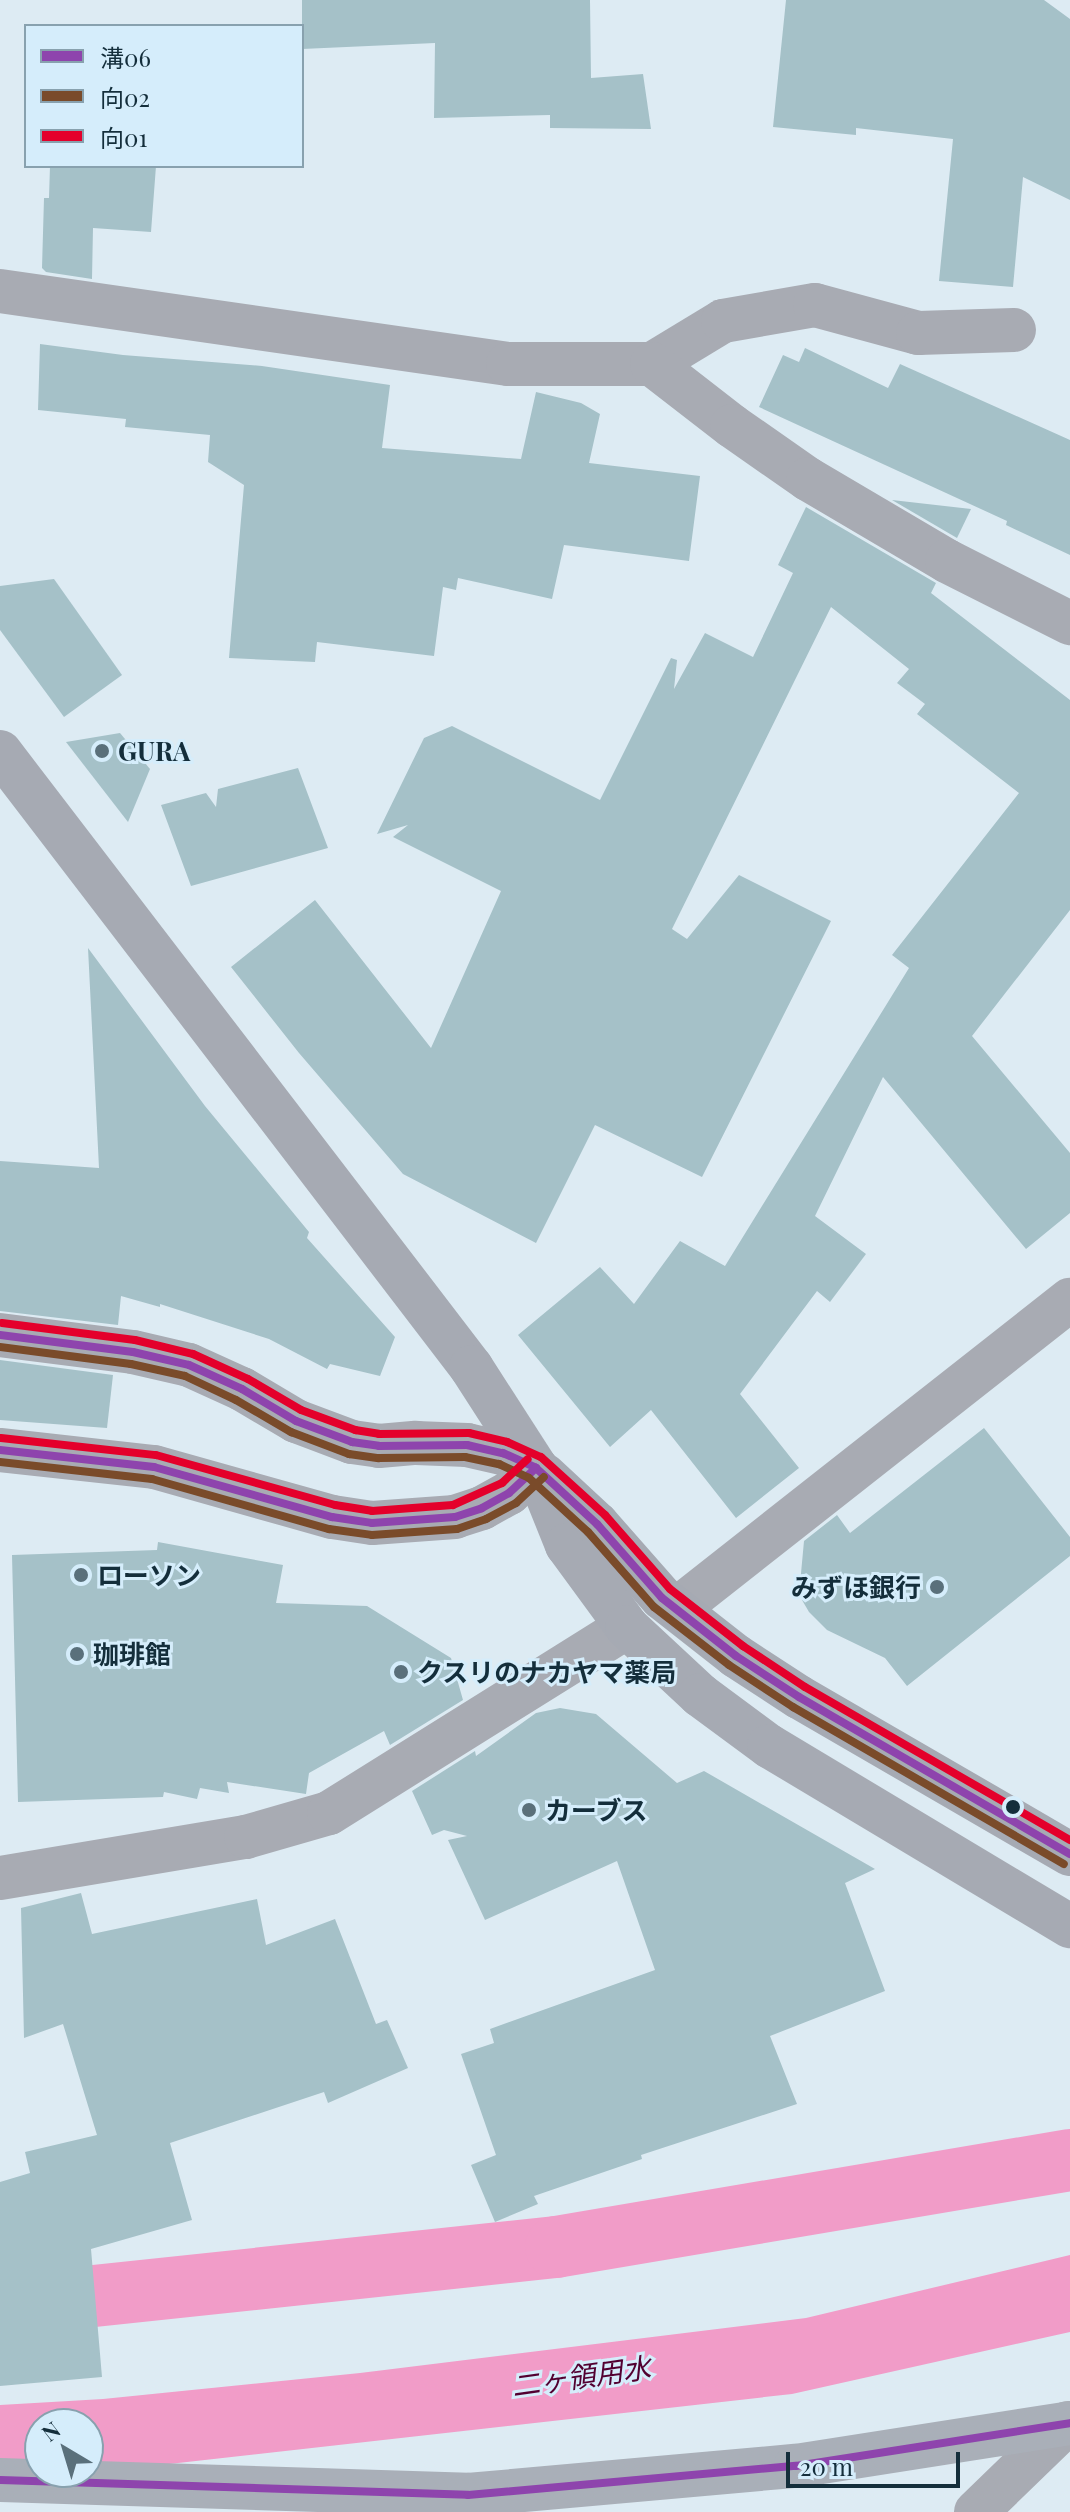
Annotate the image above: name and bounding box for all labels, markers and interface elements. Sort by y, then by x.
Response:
legend [24,24,304,168]
text: 溝06 [100,41,151,73]
text: 向02 [100,81,150,113]
text: 向01 [100,121,147,153]
place label: GURA [118,735,190,767]
marker: GURA [93,742,111,760]
place label: ローソン [97,1559,201,1591]
marker: ローソン [72,1566,90,1584]
place label: みずほ銀行 [791,1571,921,1603]
marker: みずほ銀行 [928,1578,946,1596]
place label: 珈琲館 [93,1638,171,1670]
marker: 珈琲館 [68,1645,86,1663]
place label: クスリのナカヤマ薬局 [417,1656,677,1688]
marker: クスリのナカヤマ薬局 [392,1663,410,1681]
place label: カーブス [545,1794,649,1826]
unlabelled marker [1005,1799,1021,1815]
marker: カーブス [520,1801,538,1819]
water label: 二ヶ領用水 [509,2350,653,2402]
north arrow [24,2408,104,2488]
text: N [35,2414,66,2447]
scale bar [790,2436,964,2486]
text: 20 m [800,2450,853,2482]

